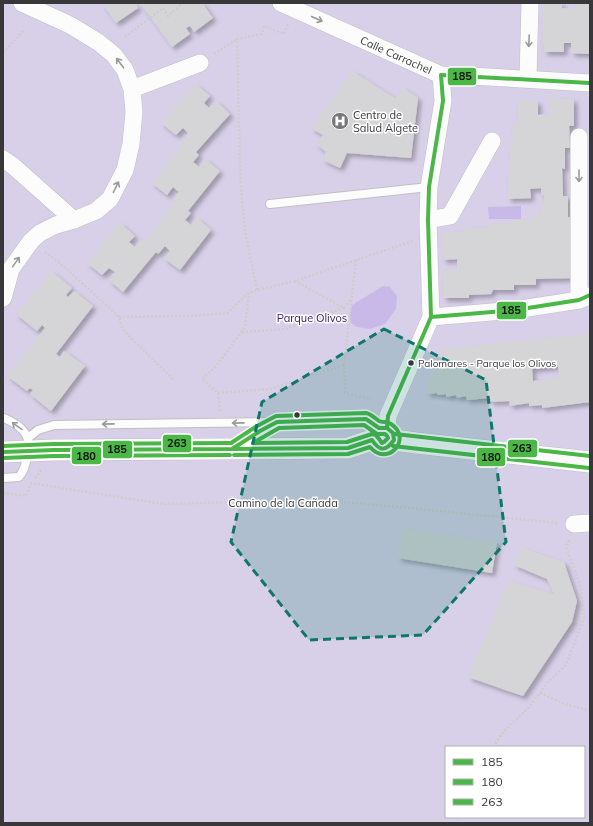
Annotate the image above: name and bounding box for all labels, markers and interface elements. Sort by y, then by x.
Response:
one-way arrow [310,16,322,23]
street label: Calle Carrachel [358,33,434,77]
one-way arrow [525,34,533,47]
one-way arrow [116,57,124,68]
line badge: 185 [447,67,477,86]
text: 185 [452,69,472,83]
place label: Centro de Salud Algete [353,108,418,135]
hospital icon: Centro de Salud Algete [330,111,350,131]
one-way arrow [575,169,583,182]
one-way arrow [113,181,120,193]
one-way arrow [12,256,20,267]
line badge: 185 [496,301,527,320]
text: 185 [501,303,521,317]
park label: Parque Olivos [277,311,347,325]
place label: Palomares - Parque los Olivos [418,357,556,370]
marker: Palomares - Parque los Olivos [406,358,416,368]
unlabelled marker [292,410,302,420]
one-way arrow [232,419,245,427]
one-way arrow [102,420,115,428]
one-way arrow [12,422,23,430]
line badge: 263 [162,434,192,453]
text: 263 [167,436,187,450]
line badge: 263 [507,439,538,458]
line badge: 185 [102,440,133,459]
text: 263 [512,441,532,455]
text: 185 [107,442,127,456]
line badge: 180 [71,446,102,465]
line badge: 180 [476,447,506,467]
text: 180 [76,449,96,463]
text: 180 [481,450,501,464]
street label: Camino de la Cañada [228,496,338,510]
legend [445,746,585,818]
text: 185 [481,754,503,769]
text: 180 [481,774,503,789]
text: 263 [481,794,503,809]

